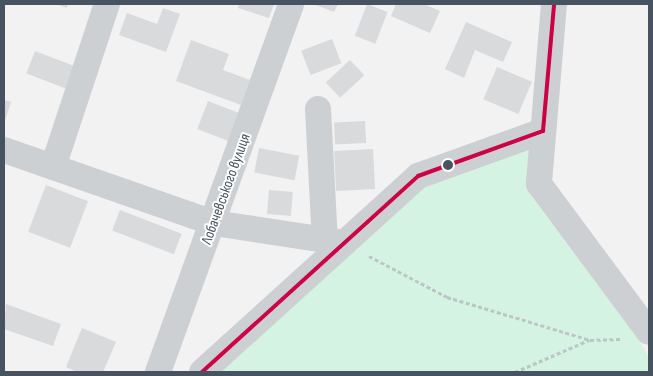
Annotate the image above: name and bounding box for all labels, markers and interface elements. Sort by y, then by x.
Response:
street label: Лобачевського вулиця [198,131,254,247]
unlabelled marker [443,160,453,170]

